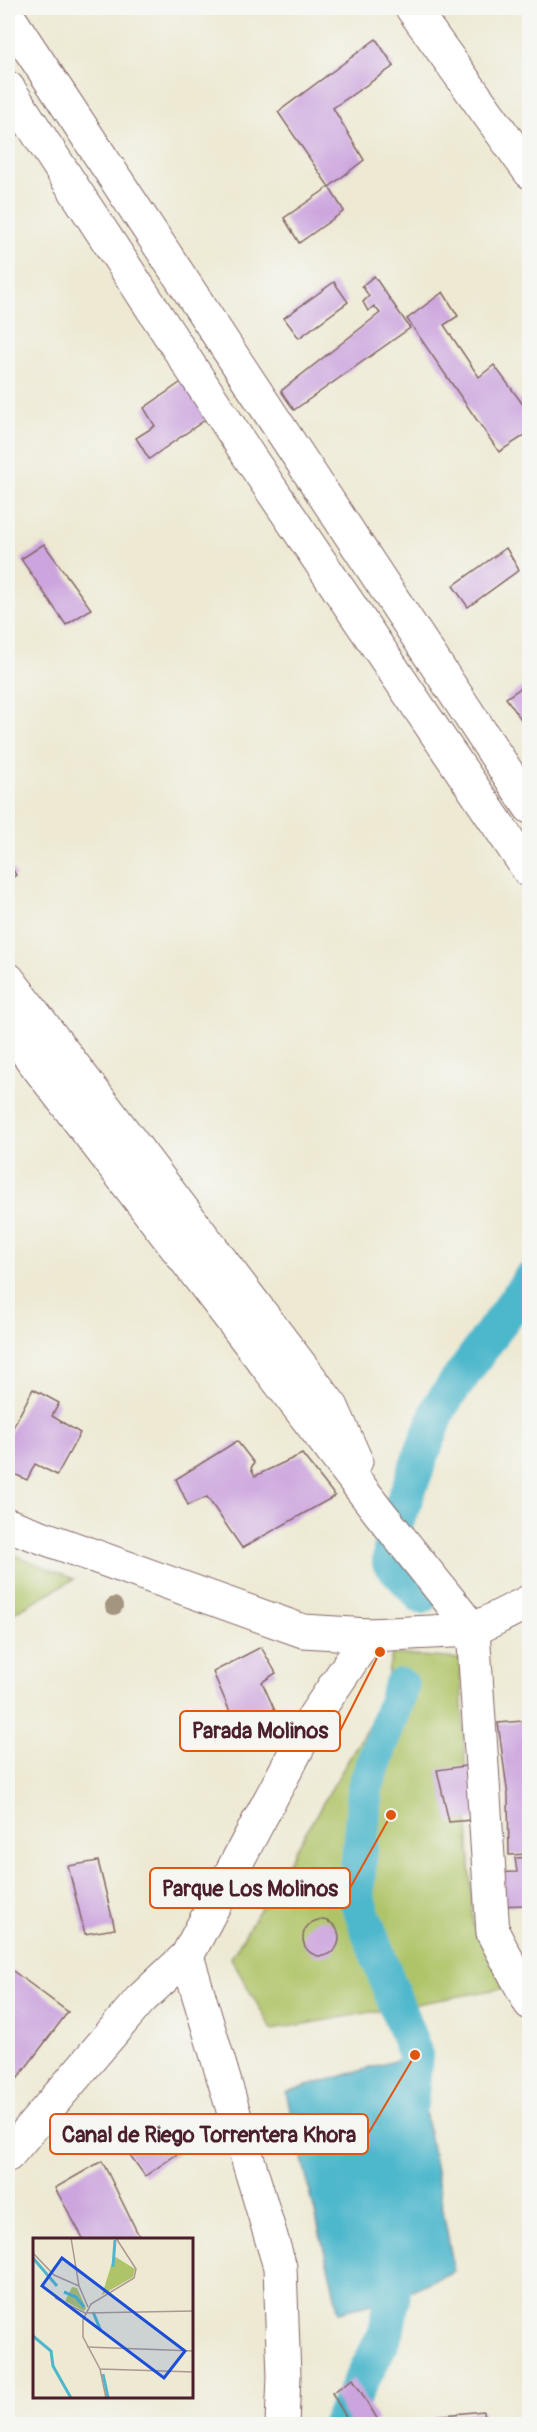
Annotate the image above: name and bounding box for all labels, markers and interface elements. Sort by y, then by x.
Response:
callout: Parada Molinos [180,1711,340,1751]
text: Parada Molinos [192,1717,328,1745]
callout: Parque Los Molinos [150,1868,350,1908]
text: Parque Los Molinos [162,1875,338,1903]
callout: Canal de Riego Torrentera Khora [50,2114,368,2154]
text: Canal de Riego Torrentera Khora [62,2121,356,2149]
inset map [33,2238,194,2399]

